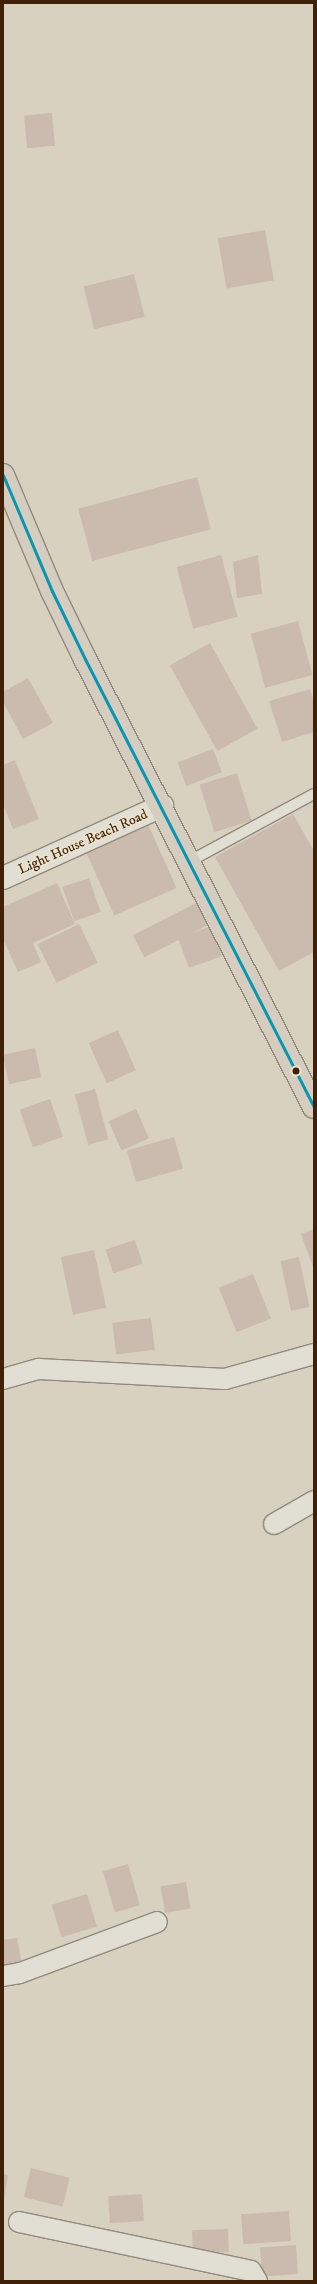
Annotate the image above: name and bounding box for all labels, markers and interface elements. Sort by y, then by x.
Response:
street label: Light House Beach Road [16,806,150,878]
unlabelled marker [291,1066,301,1076]

